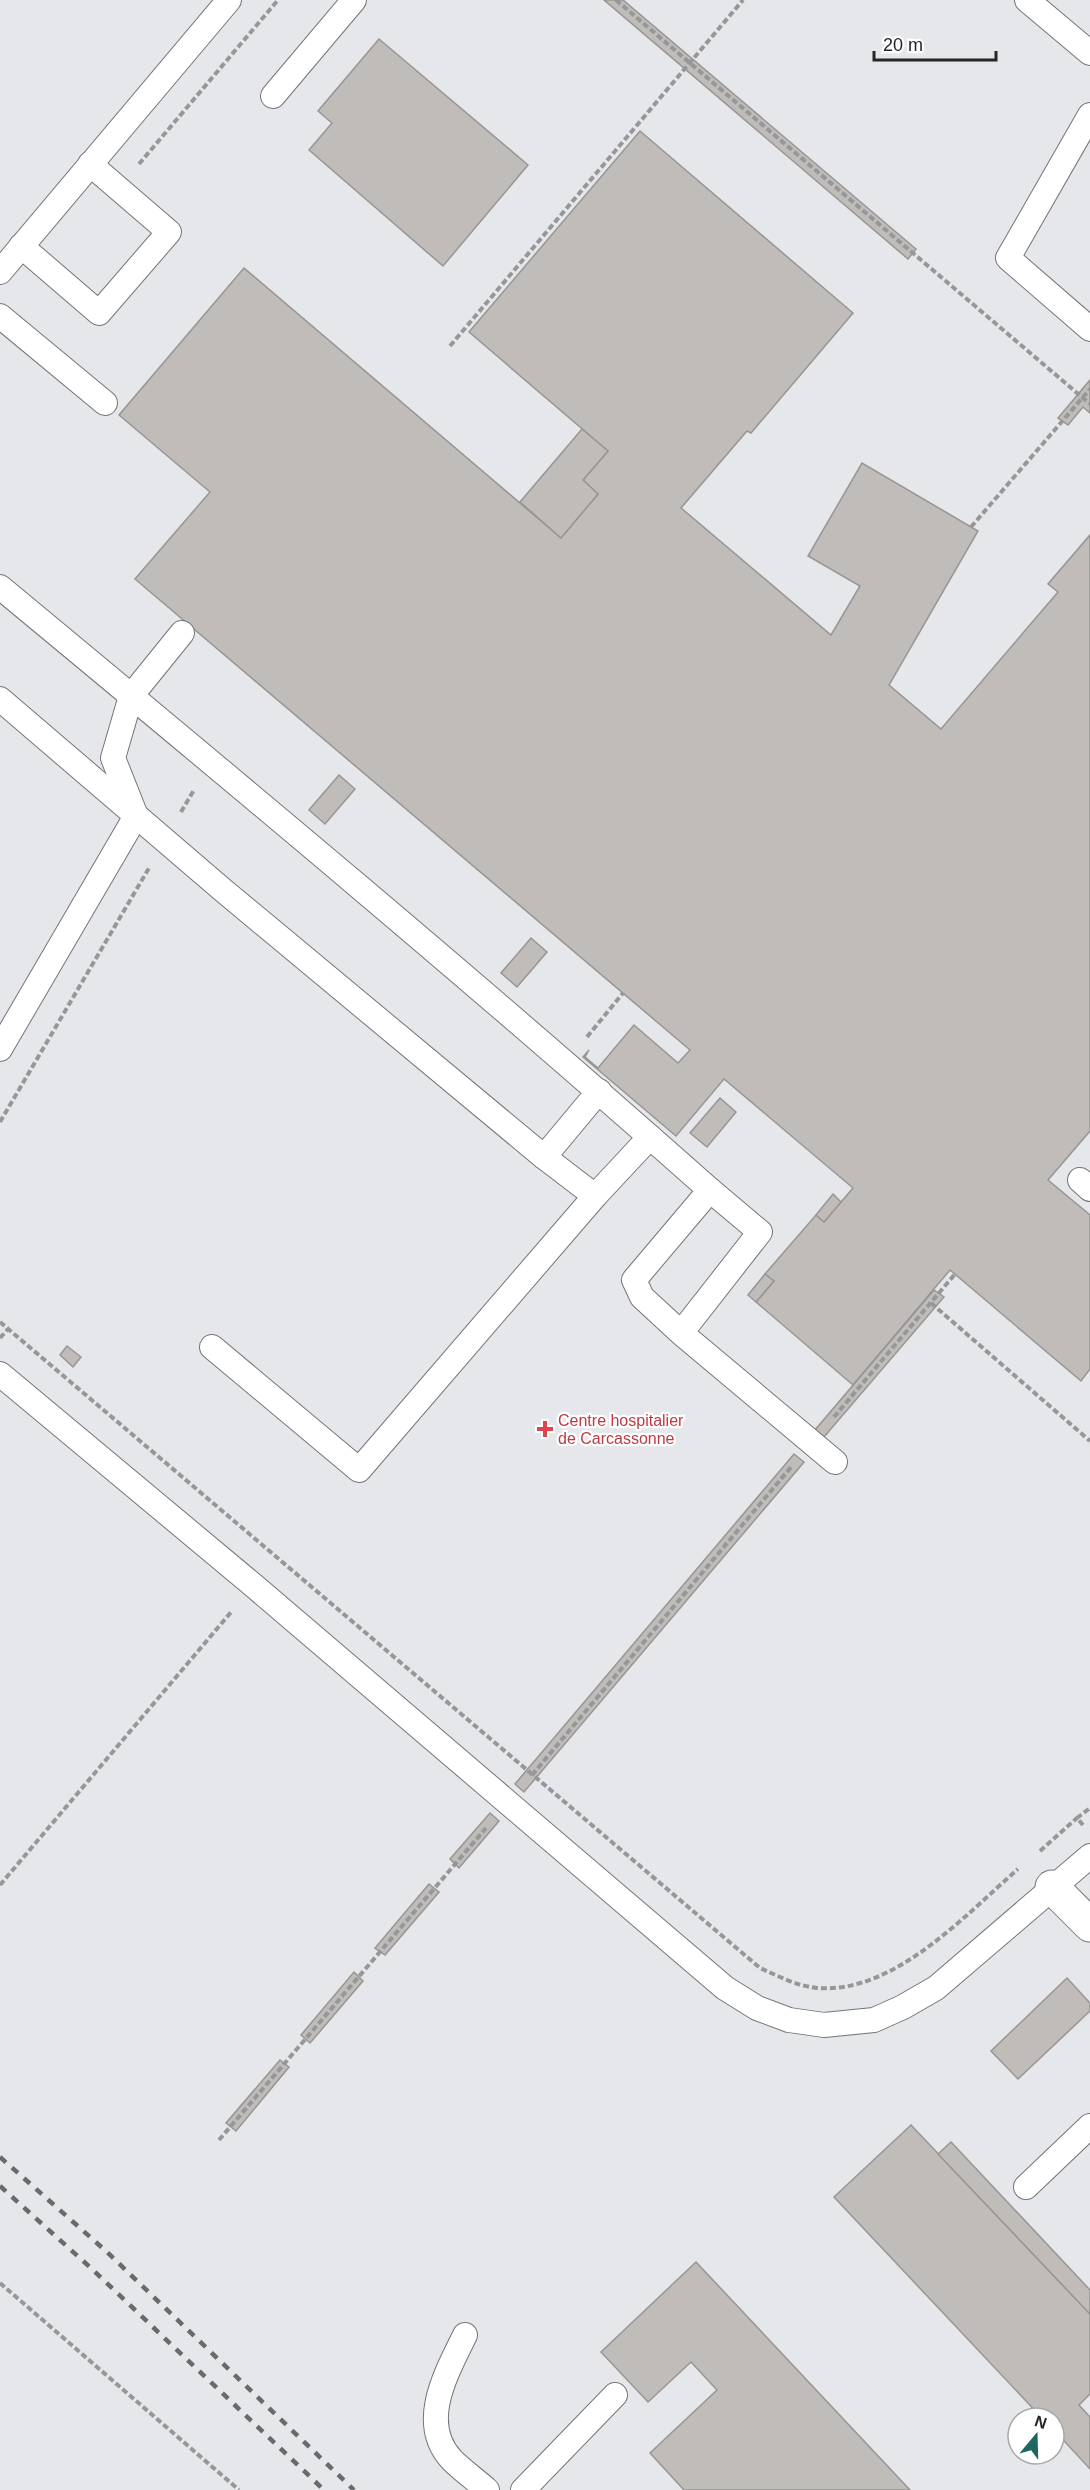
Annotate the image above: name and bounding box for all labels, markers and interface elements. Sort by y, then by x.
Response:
scale bar [874,24,996,62]
text: 20 m [883,35,923,55]
place label: Centre hospitalier de Carcassonne [558,1412,684,1447]
marker: Centre hospitalier de Carcassonne [536,1420,554,1438]
north arrow [1006,2406,1066,2466]
text: N [1032,2412,1049,2432]

